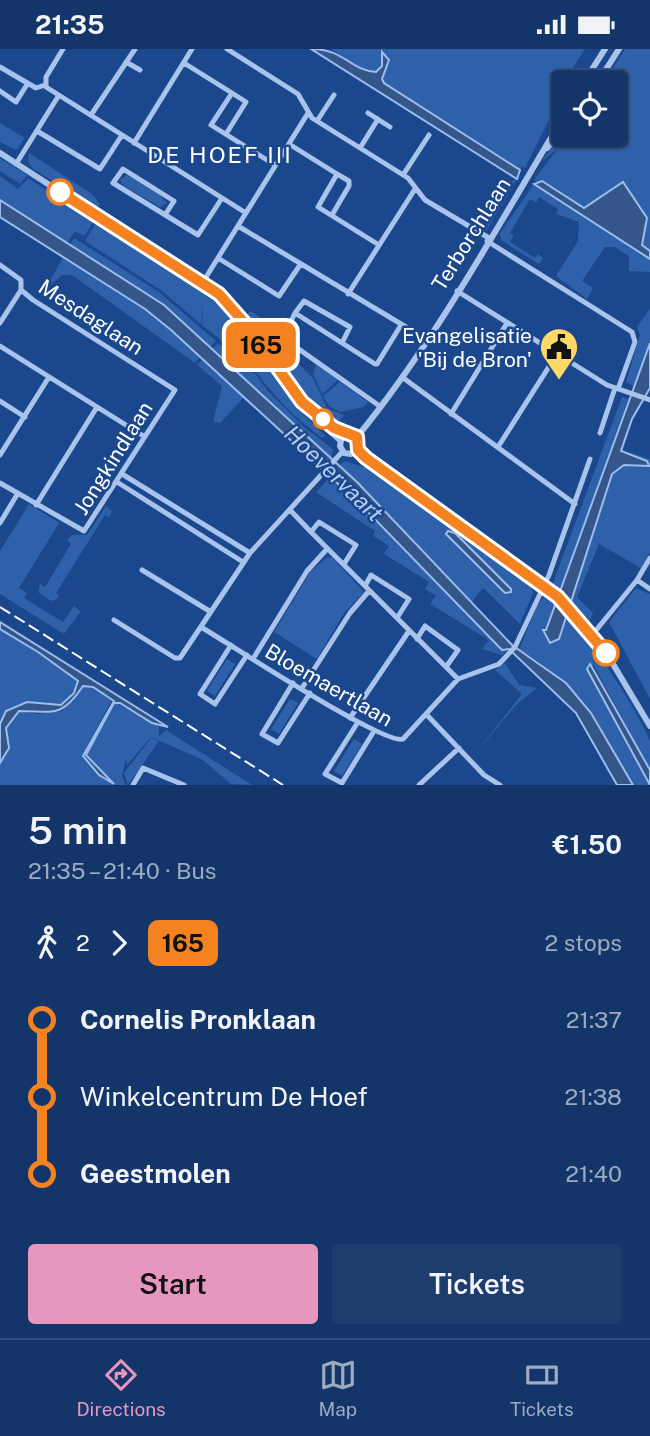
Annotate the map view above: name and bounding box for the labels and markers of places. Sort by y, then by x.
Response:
unlabelled marker [47,179,73,205]
place label: Evangelisatie 'Bij de Bron' [402,323,532,372]
public building icon: Evangelisatie 'Bij de Bron' [538,326,580,381]
unlabelled marker [313,409,333,429]
unlabelled marker [593,640,619,666]

